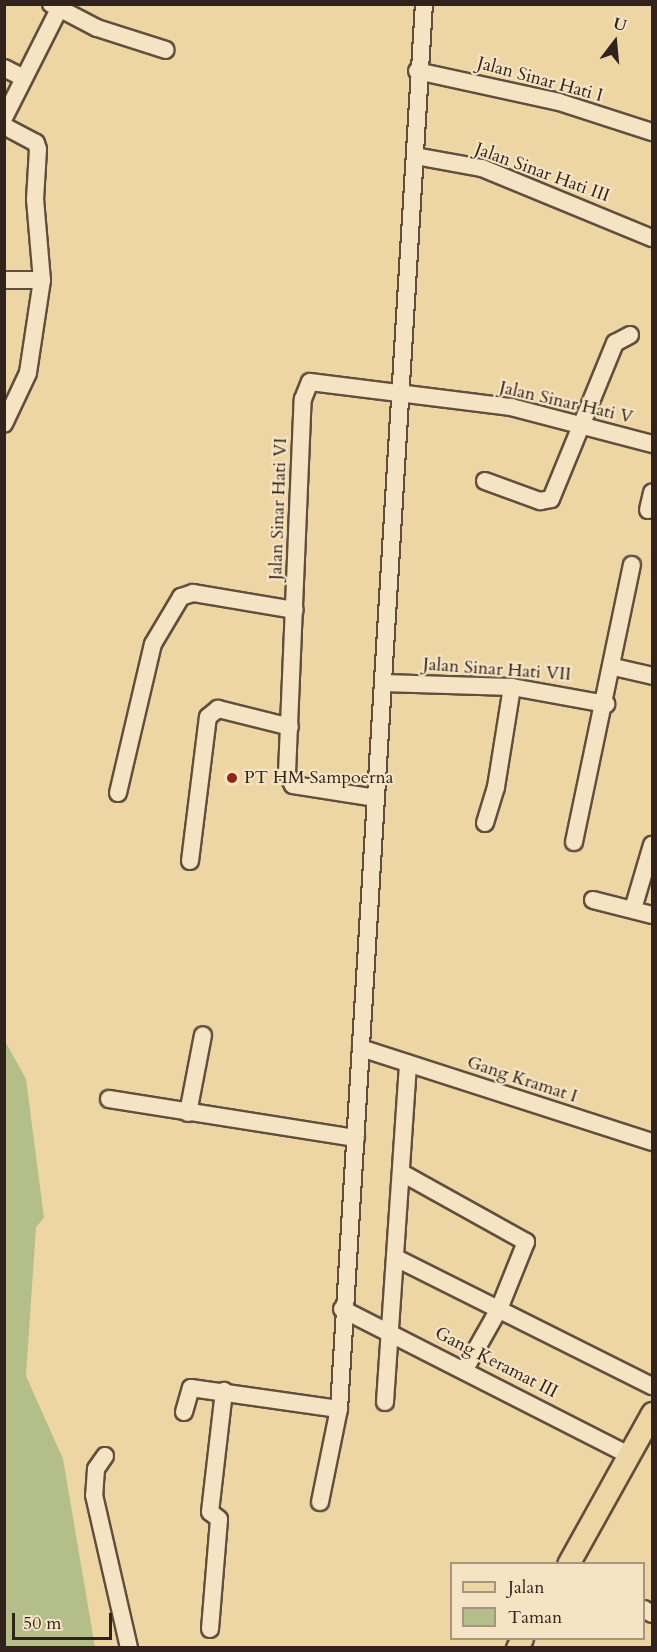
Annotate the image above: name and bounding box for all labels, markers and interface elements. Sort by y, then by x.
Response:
north arrow [585,12,645,72]
text: U [611,12,629,37]
street label: Jalan Sinar Hati I [475,53,605,107]
street label: Jalan Sinar Hati III [472,139,612,207]
street label: Jalan Sinar Hati V [497,377,635,429]
street label: Jalan Sinar Hati VI [266,437,292,581]
street label: Jalan Sinar Hati VII [422,654,572,686]
place label: PT HM Sampoerna [244,767,394,789]
marker: PT HM Sampoerna [225,771,239,785]
street label: Gang Kramat I [464,1052,580,1108]
street label: Gang Keramat III [431,1323,561,1403]
legend [450,1562,645,1640]
text: Jalan [508,1575,544,1600]
scale bar [15,1601,116,1639]
text: Taman [508,1605,562,1630]
text: 50 m [23,1611,62,1636]

